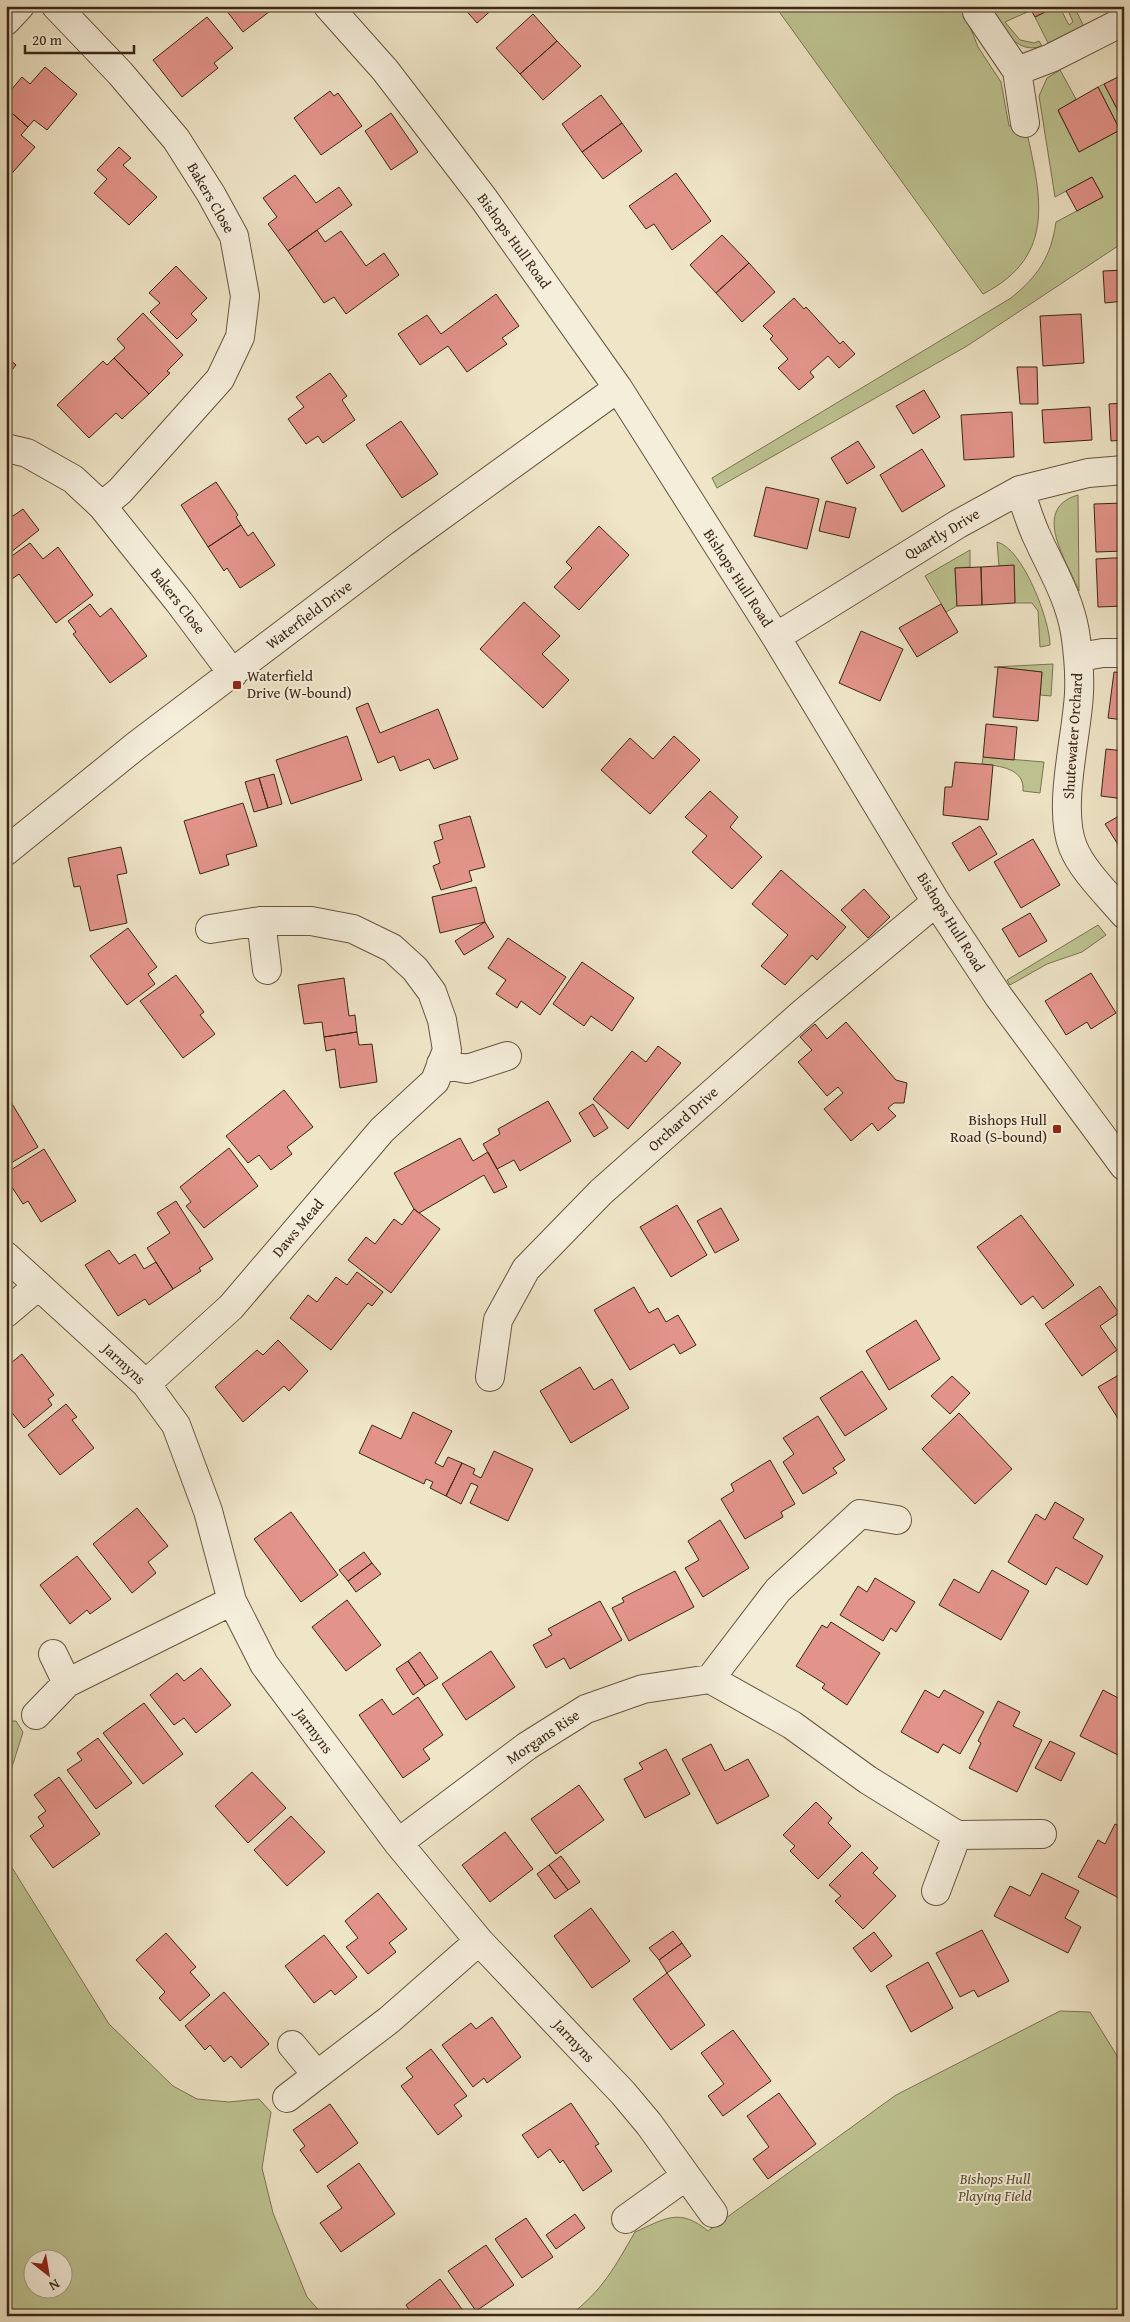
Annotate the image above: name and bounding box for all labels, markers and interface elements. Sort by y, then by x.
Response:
scale bar [25,22,134,54]
text: 20 m [32,29,63,50]
street label: Bakers Close [183,159,240,237]
street label: Bishops Hull Road [473,189,556,293]
street label: Quartly Drive [900,503,983,564]
street label: Bishops Hull Road [699,525,778,631]
street label: Bakers Close [146,563,211,638]
street label: Waterfield Drive [261,575,356,654]
place label: Waterfield Drive (W-bound) [247,665,351,703]
street label: Shutewater Orchard [1058,672,1087,800]
marker: Waterfield Drive (W-bound) [231,679,243,691]
street label: Bishops Hull Road [913,868,990,975]
street label: Orchard Drive [643,1081,722,1156]
place label: Bishops Hull Road (S-bound) [950,1109,1047,1147]
marker: Bishops Hull Road (S-bound) [1051,1123,1063,1135]
street label: Daws Mead [267,1194,328,1261]
street label: Jarmyns [97,1337,151,1389]
street label: Jarmyns [289,1702,338,1758]
street label: Morgans Rise [502,1704,584,1769]
street label: Jarmyns [548,2013,600,2067]
park label: Bishops Hull Playing Field [957,2168,1032,2206]
north arrow [22,2250,72,2300]
text: N [45,2274,64,2296]

